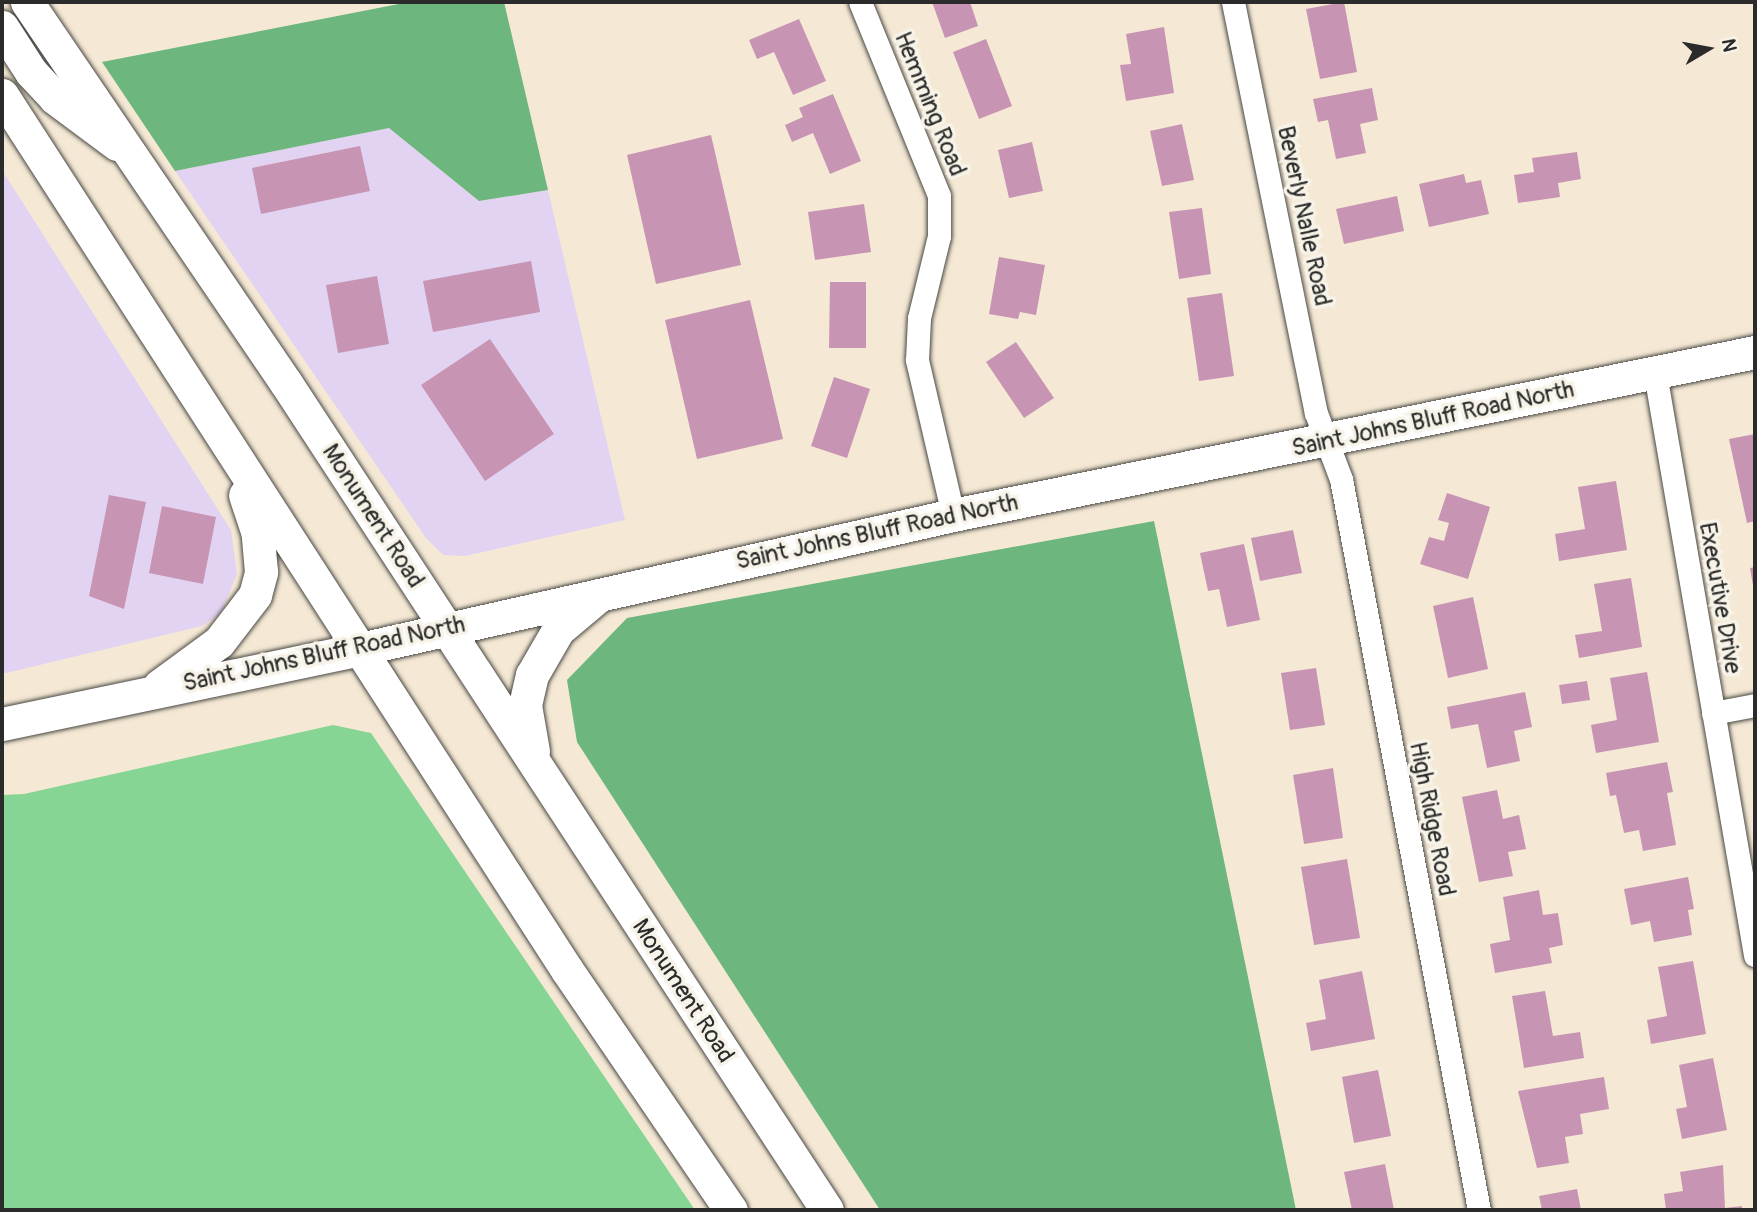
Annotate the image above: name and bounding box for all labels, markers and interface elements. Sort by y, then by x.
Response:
north arrow [1673,14,1743,84]
street label: Hemming Road [888,28,972,180]
text: N [1716,37,1742,54]
street label: Beverly Nalle Road [1271,123,1337,309]
street label: Saint Johns Bluff Road North [1289,375,1577,463]
street label: Monument Road [316,439,430,593]
street label: Saint Johns Bluff Road North [733,488,1021,576]
street label: Executive Drive [1693,520,1747,676]
street label: Saint Johns Bluff Road North [180,610,468,698]
street label: High Ridge Road [1403,739,1461,899]
street label: Monument Road [626,914,740,1068]

